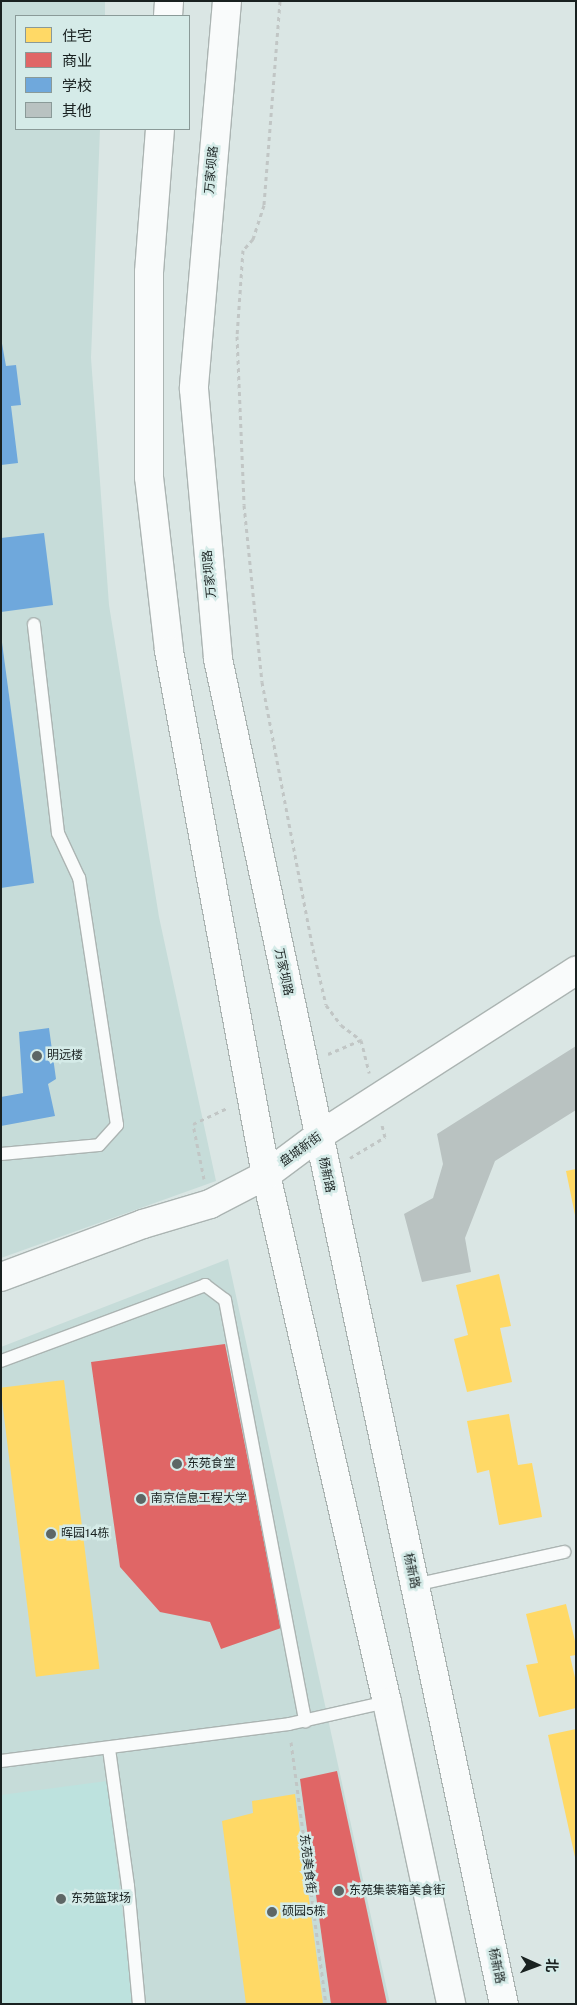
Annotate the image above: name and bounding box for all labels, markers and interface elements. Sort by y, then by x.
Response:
legend [15,15,190,130]
text: 住宅 [62,27,92,44]
text: 商业 [62,52,92,69]
text: 学校 [62,77,92,94]
text: 其他 [62,102,92,119]
street label: 万家坝路 [203,145,221,195]
street label: 万家坝路 [201,549,219,599]
street label: 万家坝路 [271,947,295,997]
place label: 明远楼 [47,1049,83,1063]
marker: 明远楼 [31,1050,43,1062]
street label: 盘城新街 [277,1130,325,1170]
street label: 杨新路 [315,1156,337,1194]
place label: 东苑食堂 [187,1457,235,1471]
marker: 东苑食堂 [171,1458,183,1470]
place label: 南京信息工程大学 [151,1492,247,1506]
marker: 南京信息工程大学 [135,1493,147,1505]
place label: 晖园14栋 [61,1527,109,1541]
marker: 晖园14栋 [45,1528,57,1540]
street label: 杨新路 [400,1552,422,1590]
street label: 东苑美食街 [296,1833,318,1895]
place label: 东苑集装箱美食街 [349,1884,445,1898]
marker: 东苑集装箱美食街 [333,1885,345,1897]
place label: 东苑篮球场 [71,1892,131,1906]
marker: 东苑篮球场 [55,1893,67,1905]
place label: 硕园5栋 [282,1905,326,1919]
marker: 硕园5栋 [266,1906,278,1918]
north arrow [512,1940,562,1990]
street label: 杨新路 [485,1947,507,1985]
text: 北 [544,1958,560,1973]

